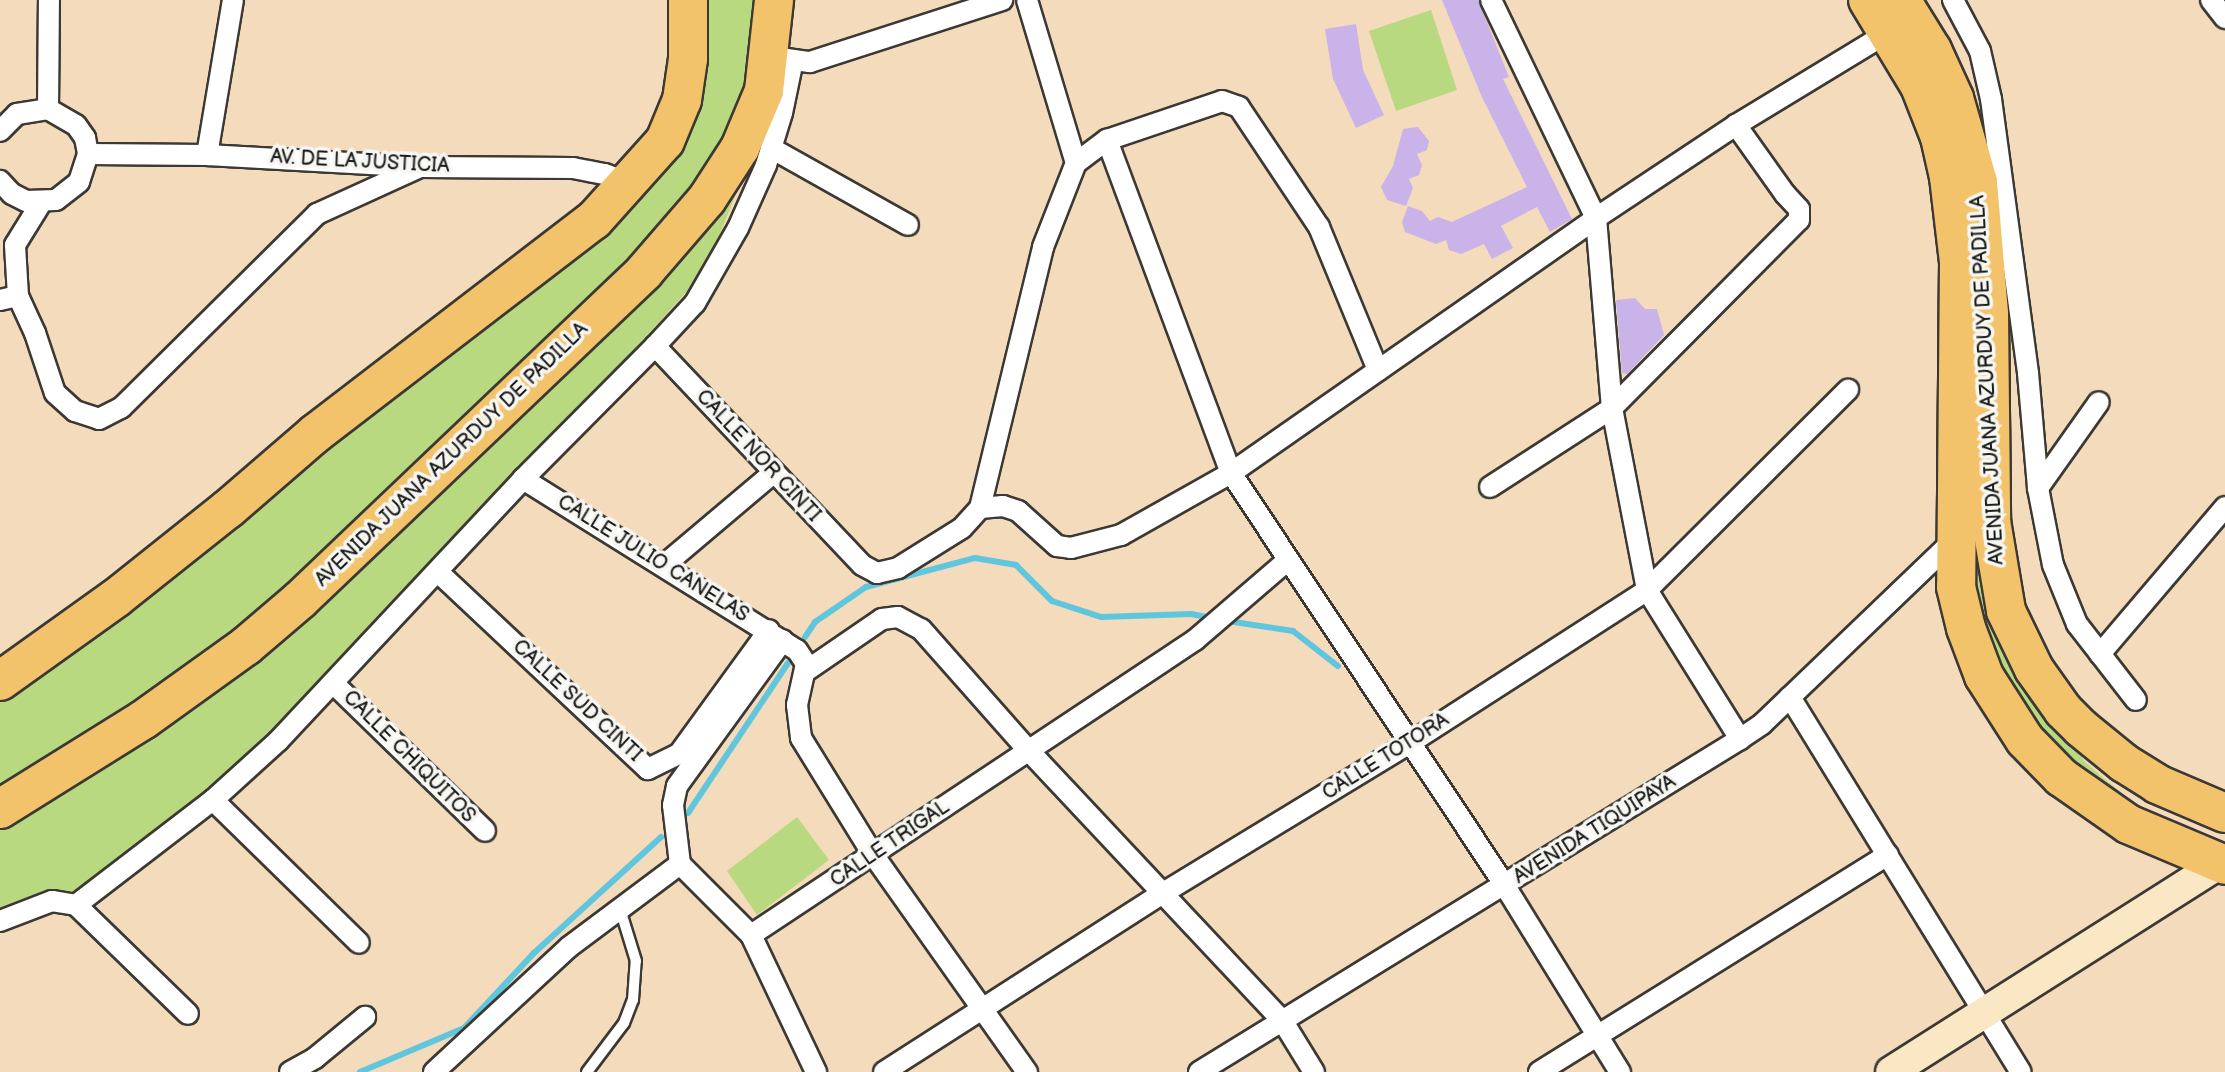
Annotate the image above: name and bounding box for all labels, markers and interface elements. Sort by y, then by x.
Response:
street label: AV. DE LA JUSTICIA [269,145,451,179]
street label: AVENIDA JUANA AZURDUY DE PADILLA [1966,194,2010,566]
street label: AVENIDA JUANA AZURDUY DE PADILLA [310,318,594,592]
street label: CALLE NOR CINTI [691,385,825,527]
street label: CALLE JULIO CANELAS [552,490,754,628]
street label: CALLE SUD CINTI [507,635,647,767]
street label: CALLE CHIQUITOS [338,686,480,828]
street label: CALLE TOTORA [1318,708,1454,806]
street label: AVENIDA TIQUIPAYA [1509,770,1681,890]
street label: CALLE TRIGAL [826,795,954,893]

